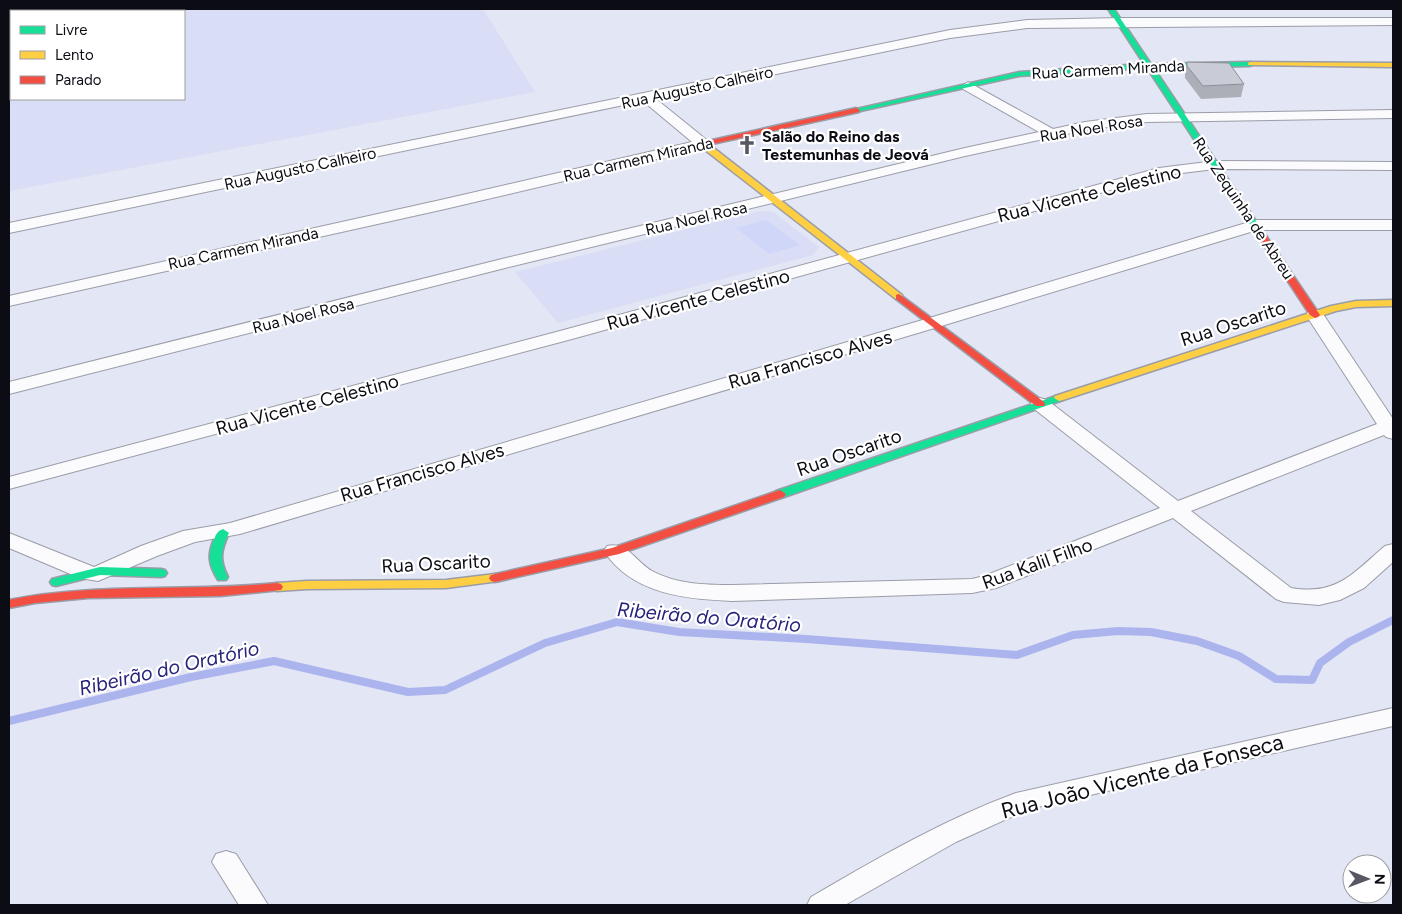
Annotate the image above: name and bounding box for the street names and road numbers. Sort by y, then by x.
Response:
street label: Rua Carmem Miranda [1031,56,1185,83]
street label: Rua Augusto Calheiro [619,62,775,113]
street label: Rua Noel Rosa [1038,111,1144,146]
street label: Rua Carmem Miranda [561,133,715,186]
street label: Rua Zequinha de Abreu [1189,134,1298,283]
street label: Rua Augusto Calheiro [222,143,378,194]
street label: Rua Vicente Celestino [995,160,1183,227]
street label: Rua Noel Rosa [643,198,749,239]
street label: Rua Carmem Miranda [166,223,320,274]
street label: Rua Vicente Celestino [604,264,792,335]
street label: Rua Noel Rosa [250,294,356,337]
street label: Rua Oscarito [1178,296,1289,351]
street label: Rua Francisco Alves [726,325,895,394]
street label: Rua Vicente Celestino [213,369,401,440]
street label: Rua Oscarito [794,424,905,481]
street label: Rua Francisco Alves [338,438,507,507]
street label: Rua Kalil Filho [979,533,1096,594]
street label: Rua Oscarito [381,549,491,578]
street label: Rua João Vicente da Fonseca [998,728,1286,825]

